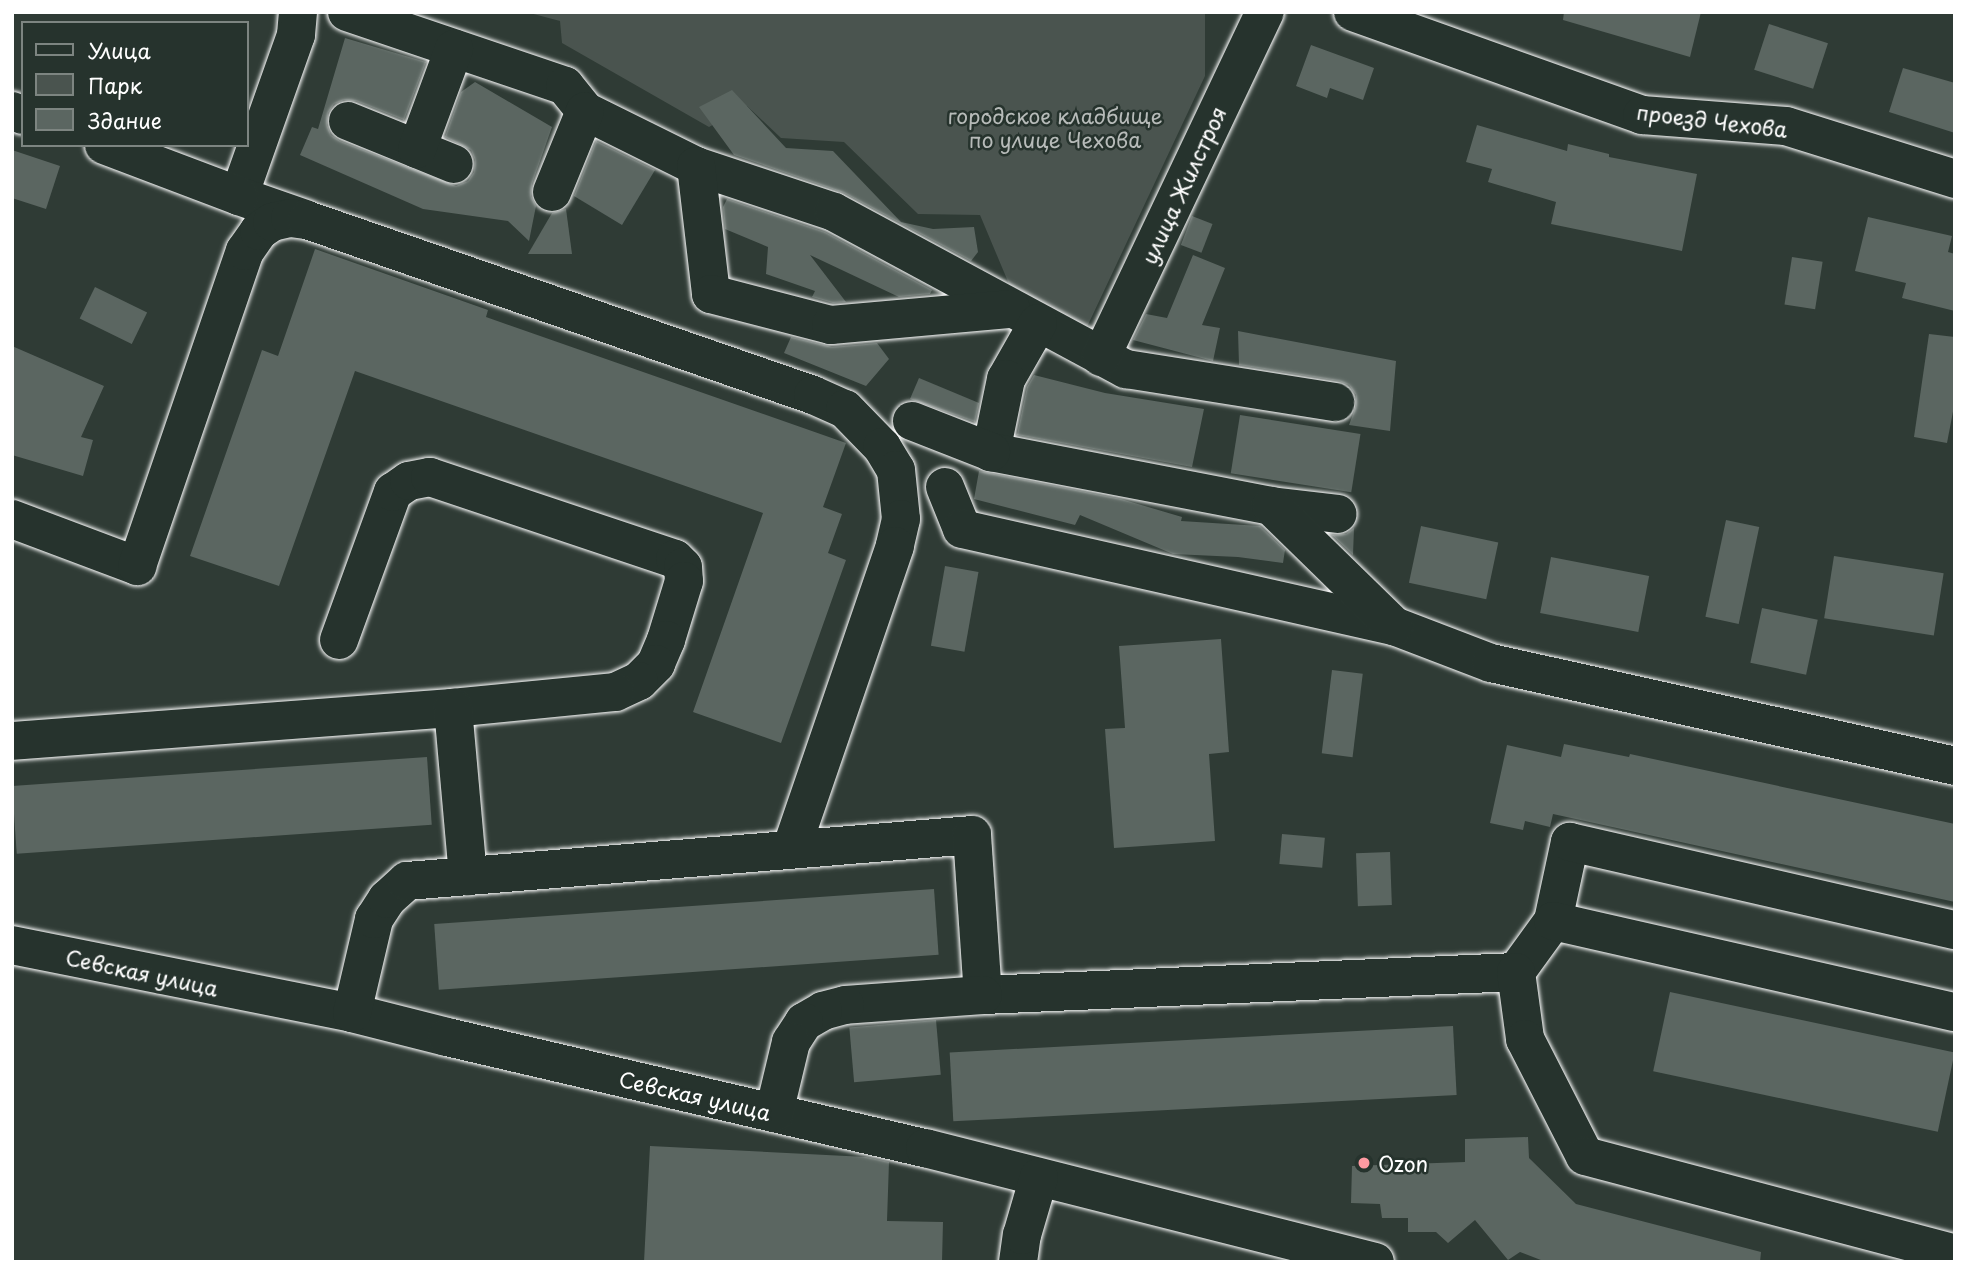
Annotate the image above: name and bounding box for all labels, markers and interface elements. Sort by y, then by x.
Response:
legend [21,21,248,147]
text: Улица [88,34,151,66]
text: Парк [88,69,142,101]
street label: проезд Чехова [1635,98,1789,142]
park label: городское кладбище по улице Чехова [947,102,1163,152]
street label: улица Жилстроя [1135,102,1231,268]
text: Здание [88,104,162,136]
street label: Севская улица [63,943,221,1001]
street label: Севская улица [616,1065,774,1125]
place label: Ozon [1378,1150,1428,1176]
marker: Ozon [1356,1155,1372,1171]

